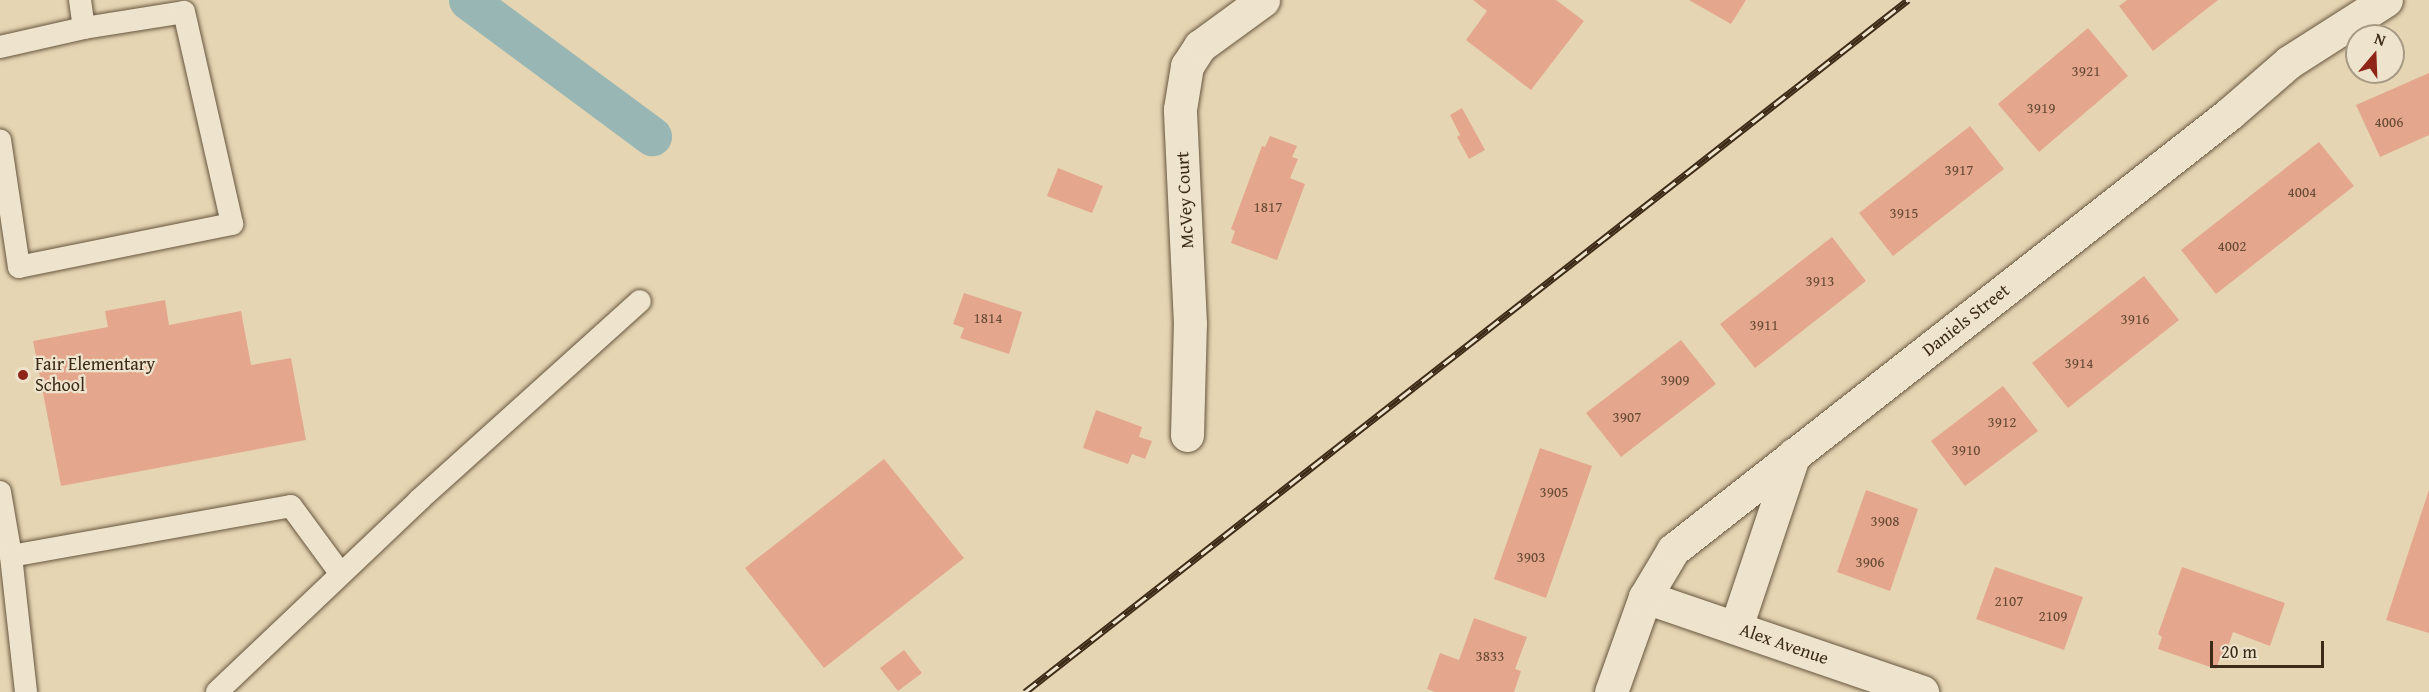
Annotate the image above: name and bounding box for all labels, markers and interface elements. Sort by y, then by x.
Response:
north arrow [2345,24,2405,84]
text: N [2371,26,2389,52]
house number: 3921 [2072,62,2100,80]
house number: 3919 [2027,99,2055,117]
house number: 4006 [2375,113,2403,131]
street label: McVey Court [1172,151,1198,249]
house number: 3917 [1945,161,1973,179]
house number: 4004 [2288,183,2316,201]
house number: 1817 [1254,198,1282,216]
house number: 3915 [1890,204,1918,222]
house number: 4002 [2218,237,2246,255]
house number: 3913 [1806,272,1834,290]
street label: Daniels Street [1918,279,2014,361]
house number: 1814 [974,309,1002,327]
house number: 3916 [2121,310,2149,328]
house number: 3911 [1750,316,1778,334]
place label: Fair Elementary School [35,354,155,397]
house number: 3914 [2065,354,2093,372]
marker: Fair Elementary School [16,368,30,382]
house number: 3909 [1661,371,1689,389]
house number: 3907 [1613,408,1641,426]
house number: 3912 [1988,413,2016,431]
house number: 3910 [1952,441,1980,459]
house number: 3905 [1540,483,1568,501]
house number: 3908 [1871,512,1899,530]
house number: 3903 [1517,548,1545,566]
house number: 3906 [1856,553,1884,571]
house number: 2107 [1995,592,2023,610]
house number: 2109 [2039,607,2067,625]
street label: Alex Avenue [1737,619,1831,669]
scale bar [2213,629,2327,667]
text: 20 m [2221,638,2257,665]
house number: 3833 [1476,647,1504,665]

